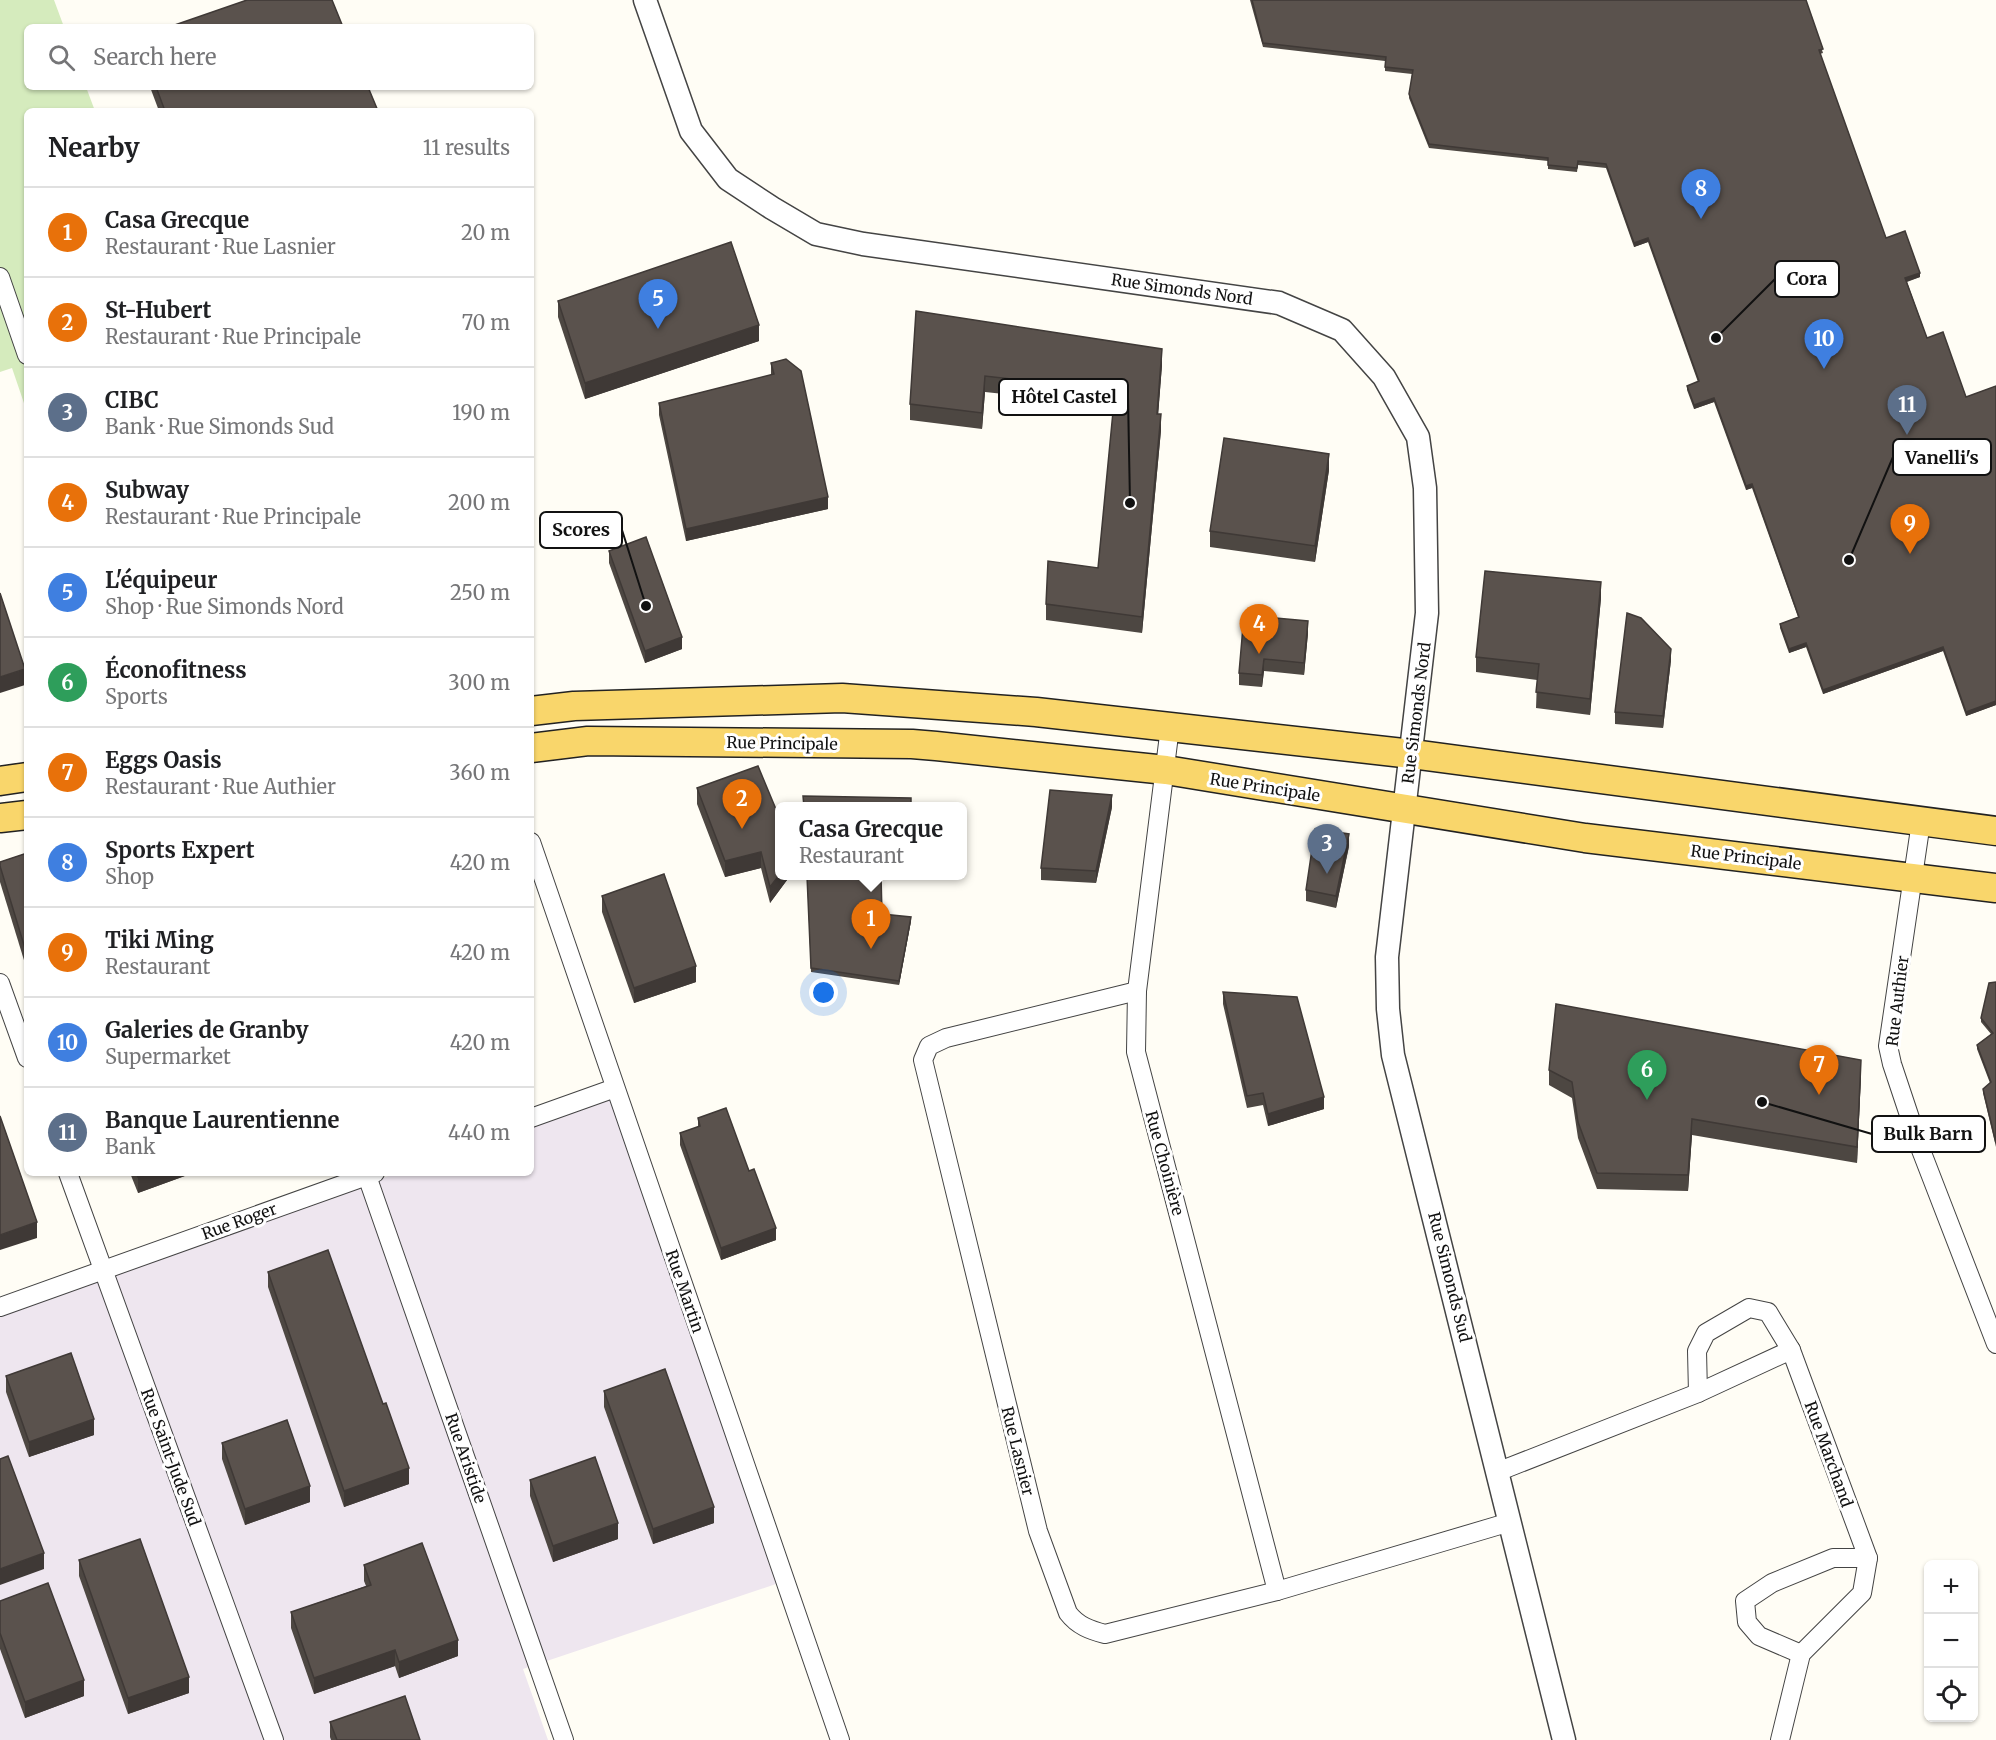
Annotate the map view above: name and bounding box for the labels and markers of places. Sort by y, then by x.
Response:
pin: 8 [1682,170,1720,219]
callout: Cora [1775,261,1839,297]
pin: 5 [638,280,678,329]
pin: 10 [1804,320,1844,369]
callout: Hôtel Castel [999,379,1128,415]
pin: 11 [1888,386,1926,435]
callout: Vanelli's [1893,439,1991,475]
pin: 9 [1890,504,1930,554]
callout: Scores [540,512,622,548]
pin: 4 [1240,604,1278,654]
pin: 2 [722,780,762,829]
pin: 3 [1308,824,1346,874]
pin: 1 [852,900,890,949]
pin: 7 [1800,1046,1838,1095]
pin: 6 [1628,1050,1666,1100]
callout: Bulk Barn [1872,1116,1985,1152]

